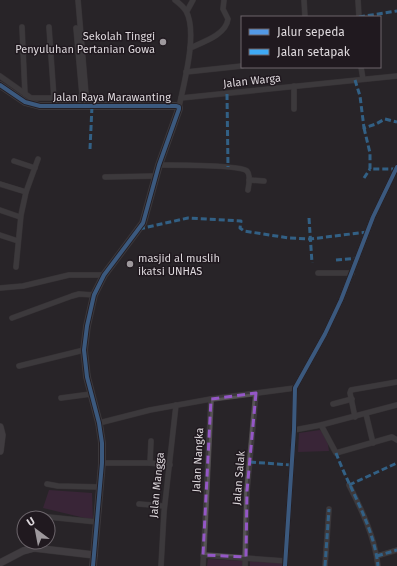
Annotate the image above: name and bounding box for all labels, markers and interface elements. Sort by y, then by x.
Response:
legend [241,16,381,68]
text: Jalur sepeda [277,25,345,39]
place label: Sekolah Tinggi Penyuluhan Pertanian Gowa [15,30,155,56]
marker: Sekolah Tinggi Penyuluhan Pertanian Gowa [158,37,168,47]
text: Jalan setapak [277,45,351,59]
street label: Jalan Warga [222,71,282,90]
street label: Jalan Raya Marawanting [53,91,171,104]
place label: masjid al muslih ikatsi UNHAS [138,252,220,278]
marker: masjid al muslih ikatsi UNHAS [125,259,135,269]
street label: Jalan Nangka [190,427,206,493]
street label: Jalan Salak [230,450,248,506]
street label: Jalan Mangga [147,452,167,518]
north arrow [16,510,56,550]
text: U [24,515,37,529]

